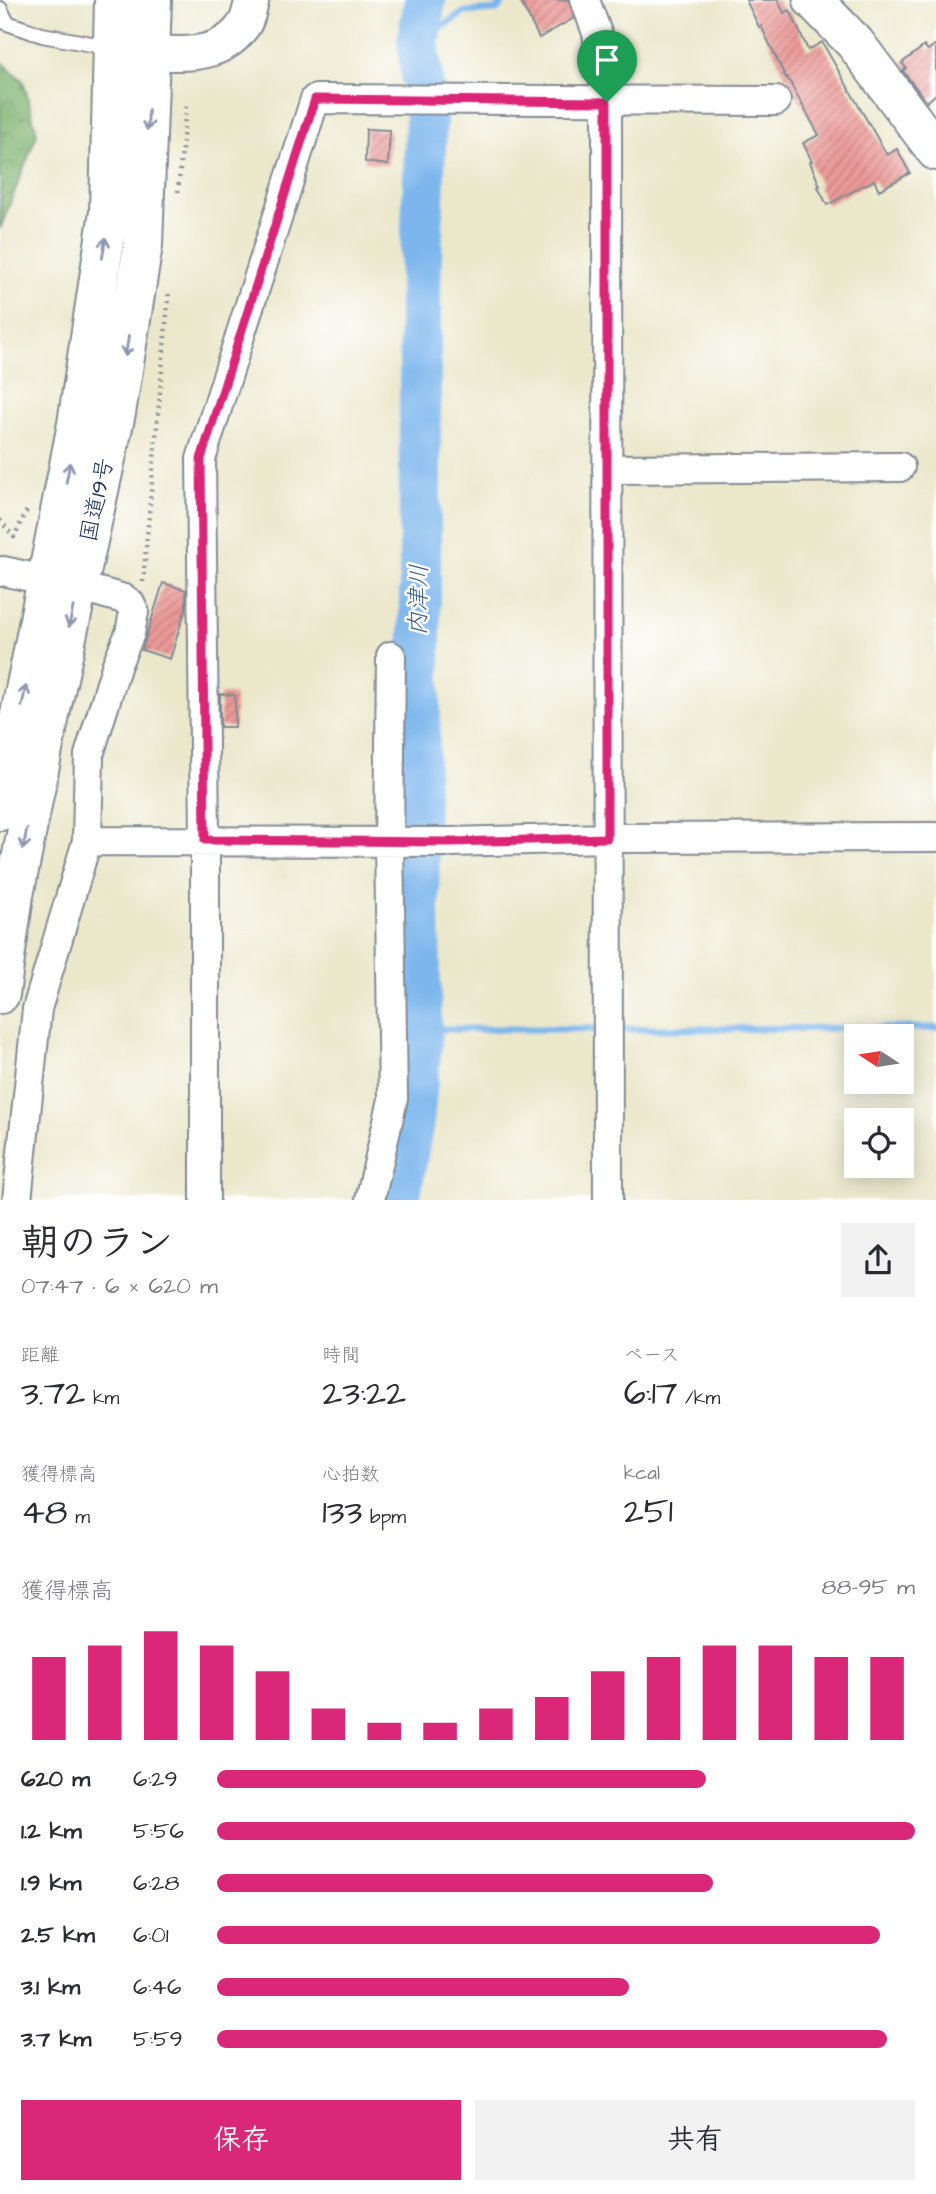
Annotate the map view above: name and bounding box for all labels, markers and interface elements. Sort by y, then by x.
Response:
pin [577,30,637,102]
icon: arrive [588,41,626,79]
one-way arrow [141,108,154,131]
one-way arrow [98,237,111,260]
one-way arrow [120,334,133,357]
street label: 国道19号 [73,455,121,545]
one-way arrow [61,462,75,485]
water label: 内津川 [401,564,437,636]
one-way arrow [64,605,78,628]
one-way arrow [18,685,32,708]
one-way arrow [17,827,31,850]
north arrow [844,1024,914,1094]
map controls [844,1024,914,1178]
button: locate [844,1108,914,1178]
text: 朝のラン [21,1218,173,1270]
button: share [841,1223,915,1297]
text: 07:47 · 6 × 620 m [21,1270,218,1302]
text: 距離 [21,1342,59,1369]
text: 時間 [322,1342,360,1369]
text: ペース [624,1342,680,1369]
text: 3.72 [21,1369,85,1418]
text: 23:22 [322,1369,406,1418]
text: 6:17 [624,1369,677,1418]
text: km [85,1385,119,1412]
text: /km [677,1385,720,1412]
text: kcal [624,1460,660,1487]
text: 獲得標高 [21,1461,97,1488]
text: 心拍数 [322,1461,379,1488]
text: 251 [624,1487,673,1536]
text: 48 [21,1488,68,1537]
text: 133 [322,1488,362,1537]
text: m [68,1504,90,1531]
text: bpm [362,1504,406,1531]
text: 88–95 m [822,1571,915,1603]
text: 獲得標高 [21,1575,113,1607]
text: 620 m [21,1763,90,1795]
text: 6:29 [133,1763,178,1795]
text: 1.2 km [21,1815,82,1847]
text: 5:56 [133,1815,184,1847]
text: 1.9 km [21,1867,82,1899]
text: 6:28 [133,1867,179,1899]
text: 2.5 km [21,1919,95,1951]
text: 6:01 [133,1919,169,1951]
text: 3.1 km [21,1971,80,2003]
text: 6:46 [133,1971,181,2003]
text: 3.7 km [21,2023,91,2055]
text: 5:59 [133,2023,183,2055]
button: 保存 [21,2100,461,2180]
button: 共有 [475,2100,915,2180]

